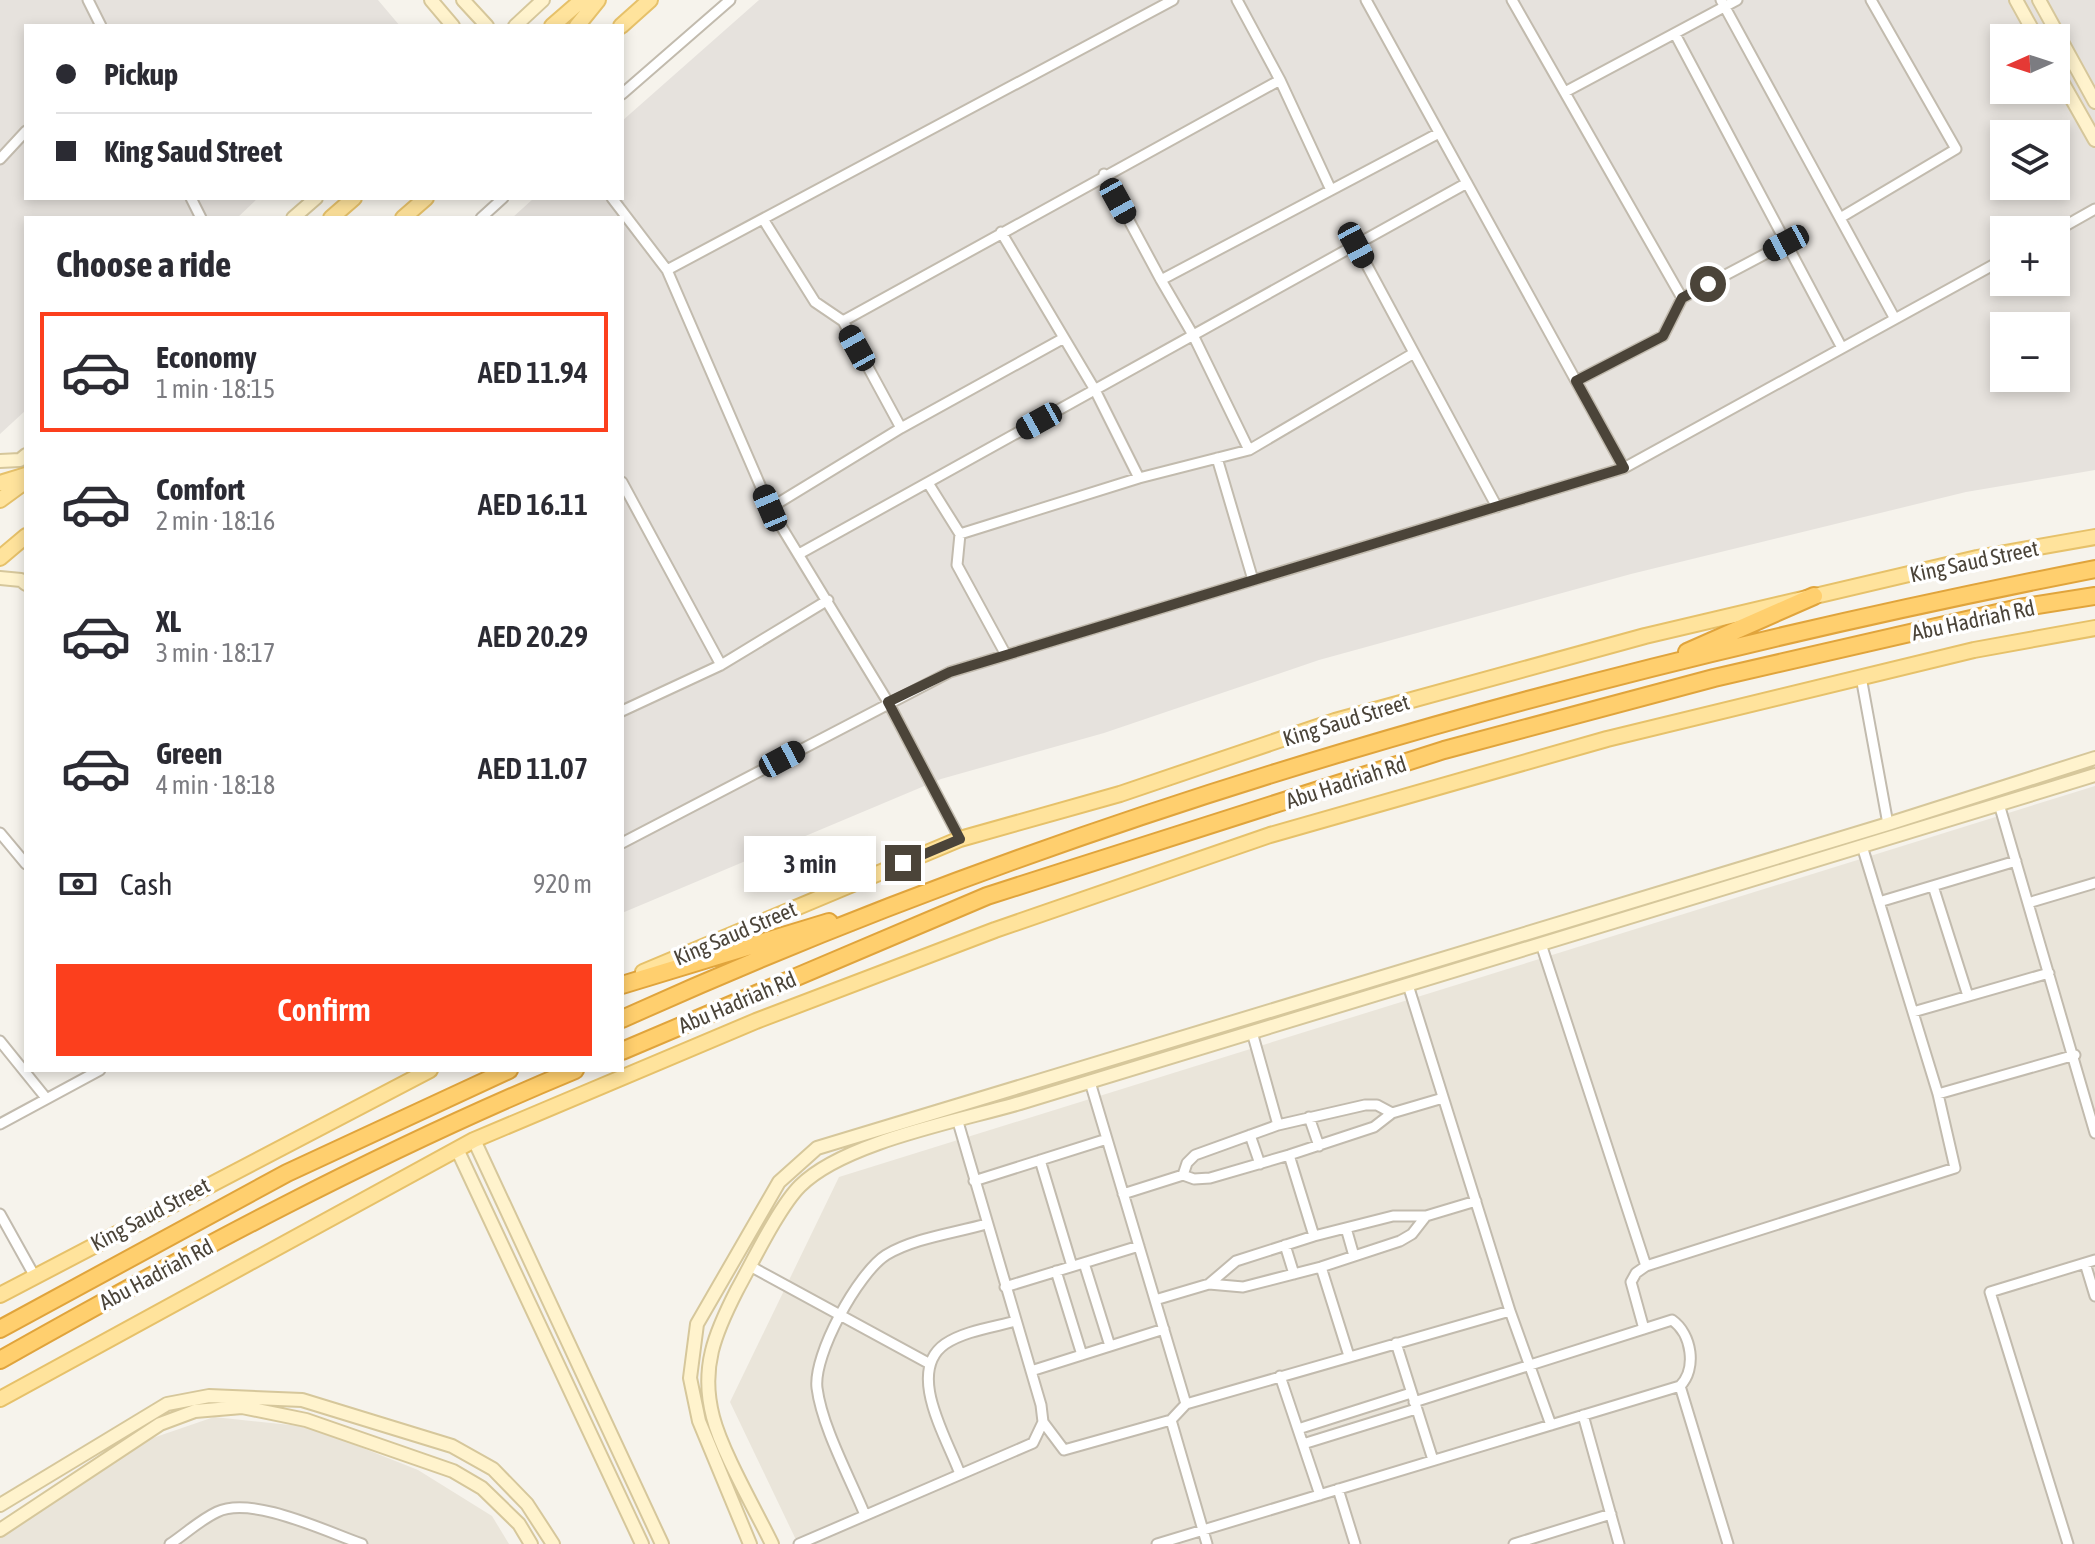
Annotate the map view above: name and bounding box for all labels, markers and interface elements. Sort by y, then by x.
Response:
north arrow [1990,24,2070,104]
map controls [1990,24,2070,392]
text: Pickup [104,57,178,91]
button: layers [1990,120,2070,200]
text: King Saud Street [104,134,282,168]
car [1096,174,1140,228]
button: + [1990,216,2070,296]
car [1334,218,1378,272]
car [1759,221,1813,265]
text: Choose a ride [56,243,231,285]
route start [1690,266,1726,302]
button: − [1990,312,2070,392]
car [835,321,879,375]
icon: car [60,336,132,408]
text: Economy [156,340,257,374]
text: AED 11.94 [478,355,588,389]
text: 1 min · 18:15 [156,374,275,404]
car [1012,399,1066,443]
icon: car [60,468,132,540]
text: Comfort [156,472,245,506]
car [750,481,790,535]
text: AED 16.11 [478,487,588,521]
text: 2 min · 18:16 [156,506,275,536]
street label: King Saud Street [1907,535,2041,587]
street label: Abu Hadriah Rd [1909,594,2037,646]
icon: car [60,600,132,672]
text: XL [156,604,181,638]
text: AED 20.29 [478,619,588,653]
text: 3 min · 18:17 [156,638,275,668]
street label: King Saud Street [1280,688,1412,752]
icon: car [60,732,132,804]
text: Green [156,736,222,770]
car [755,737,809,781]
street label: Abu Hadriah Rd [1282,750,1410,814]
text: AED 11.07 [478,751,588,785]
text: 4 min · 18:18 [156,770,275,800]
callout: 3 min [743,835,875,891]
route end [885,845,921,881]
text: 3 min [783,849,837,879]
icon: cash [56,862,100,906]
text: Cash [120,867,173,901]
text: 920 m [533,869,592,899]
street label: King Saud Street [670,895,800,971]
button: Confirm [56,964,592,1056]
street label: Abu Hadriah Rd [674,966,800,1038]
street label: King Saud Street [86,1172,214,1256]
street label: Abu Hadriah Rd [95,1233,217,1315]

